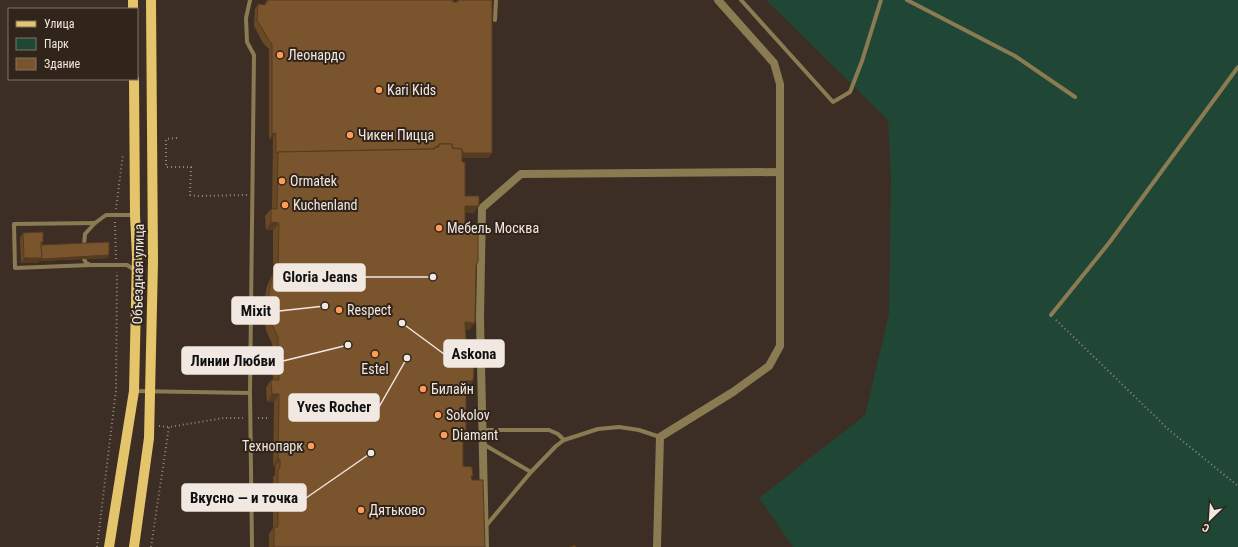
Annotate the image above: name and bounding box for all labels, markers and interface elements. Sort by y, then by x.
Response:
legend [8,8,138,80]
text: Улица [44,17,75,31]
text: Парк [44,37,69,51]
place label: Леонардо [288,47,345,63]
marker: Леонардо [275,50,285,60]
text: Здание [44,57,81,71]
place label: Kari Kids [387,82,436,98]
marker: Kari Kids [374,85,384,95]
place label: Чикен Пицца [358,127,434,143]
marker: Чикен Пицца [345,130,355,140]
place label: Ormatek [290,173,338,189]
marker: Ormatek [277,176,287,186]
place label: Kuchenland [293,197,357,213]
marker: Kuchenland [280,200,290,210]
place label: Мебель Москва [447,220,539,236]
marker: Мебель Москва [434,223,444,233]
street label: Объездная улица [129,224,147,324]
callout: Gloria Jeans [274,264,365,291]
text: Gloria Jeans [282,268,358,286]
callout: Mixit [232,297,279,324]
text: Mixit [241,302,272,320]
place label: Respect [347,302,391,318]
marker: Respect [334,305,344,315]
callout: Askona [444,340,504,367]
text: Askona [452,345,496,363]
callout: Линии Любви [182,347,283,374]
marker: Estel [370,349,380,359]
text: Линии Любви [191,352,275,370]
place label: Estel [361,361,389,377]
place label: Билайн [431,381,474,397]
marker: Билайн [418,384,428,394]
callout: Yves Rocher [289,394,379,421]
text: Yves Rocher [297,398,371,416]
place label: Sokolov [446,407,490,423]
marker: Sokolov [433,410,443,420]
place label: Diamant [452,427,498,443]
marker: Diamant [439,430,449,440]
place label: Технопарк [242,438,303,454]
marker: Технопарк [306,441,316,451]
callout: Вкусно — и точка [182,484,306,511]
text: Вкусно — и точка [190,489,298,507]
north arrow [1190,499,1230,539]
place label: Дятьково [369,502,425,518]
marker: Дятьково [356,505,366,515]
text: С [1200,520,1212,535]

